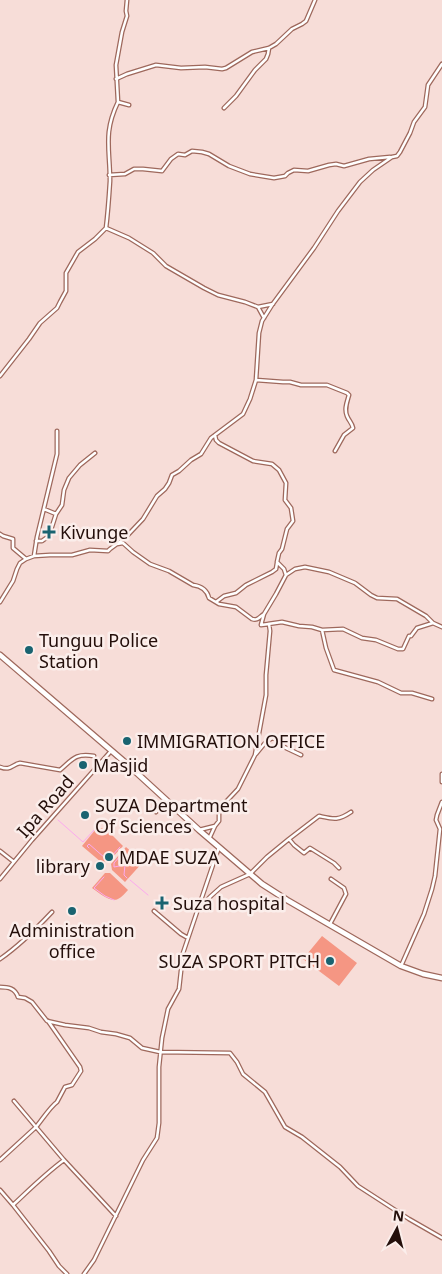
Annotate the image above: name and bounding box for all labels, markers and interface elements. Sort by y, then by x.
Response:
place label: Kivunge [60,520,128,544]
marker: Kivunge [42,525,56,539]
place label: Tunguu Police Station [39,628,158,673]
marker: Tunguu Police Station [23,644,35,656]
place label: IMMIGRATION OFFICE [137,729,325,753]
marker: IMMIGRATION OFFICE [121,735,133,747]
place label: Masjid [93,753,148,777]
marker: Masjid [77,759,89,771]
street label: Ipa Road [11,770,79,842]
place label: SUZA Department Of Sciences [95,793,248,838]
marker: SUZA Department Of Sciences [79,809,91,821]
place label: MDAE SUZA [119,845,220,869]
marker: MDAE SUZA [103,851,115,863]
place label: library [36,854,91,878]
marker: library [94,860,106,872]
place label: Suza hospital [173,891,285,915]
marker: Suza hospital [155,896,169,910]
marker: Administration office [66,905,78,917]
place label: Administration office [9,918,135,963]
place label: SUZA SPORT PITCH [158,949,320,973]
marker: SUZA SPORT PITCH [324,955,336,967]
north arrow [372,1204,422,1254]
text: N [392,1205,405,1226]

